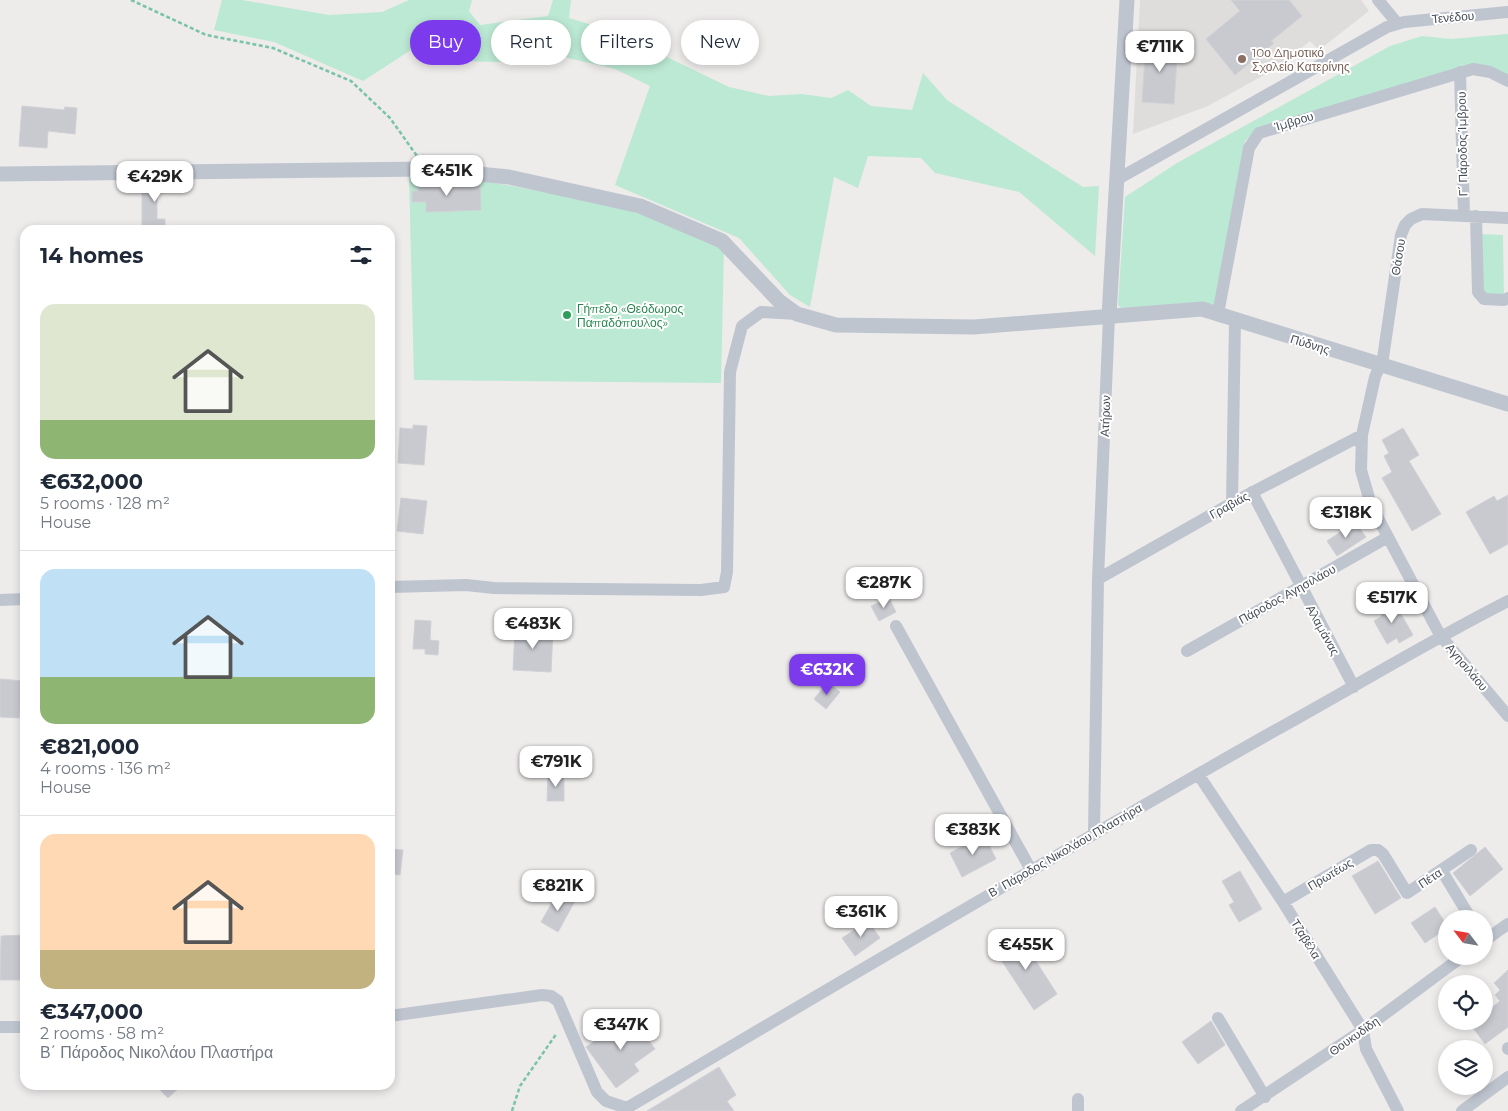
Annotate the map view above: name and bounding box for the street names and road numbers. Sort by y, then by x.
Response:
street label: Τενέδου [1431,8,1475,26]
street label: Γ΄ Πάροδος Ίμβρου [1454,91,1470,197]
street label: Ίμβρου [1272,108,1315,134]
street label: Θάσου [1388,238,1408,276]
street label: Πύδνης [1289,331,1332,357]
street label: Ατήρων [1097,395,1113,437]
street label: Γραβιάς [1207,488,1251,522]
street label: Πάροδος Αγησιλάου [1236,561,1338,627]
street label: Αλαμάνας [1303,602,1343,658]
street label: Αγησιλάου [1443,640,1491,694]
street label: Β΄ Πάροδος Νικολάου Πλαστήρα [986,800,1145,900]
street label: Πρωτέως [1305,855,1355,893]
street label: Πέτα [1415,865,1445,891]
street label: Τζαβέλα [1288,916,1324,962]
street label: Θουκυδίδη [1326,1013,1382,1059]

